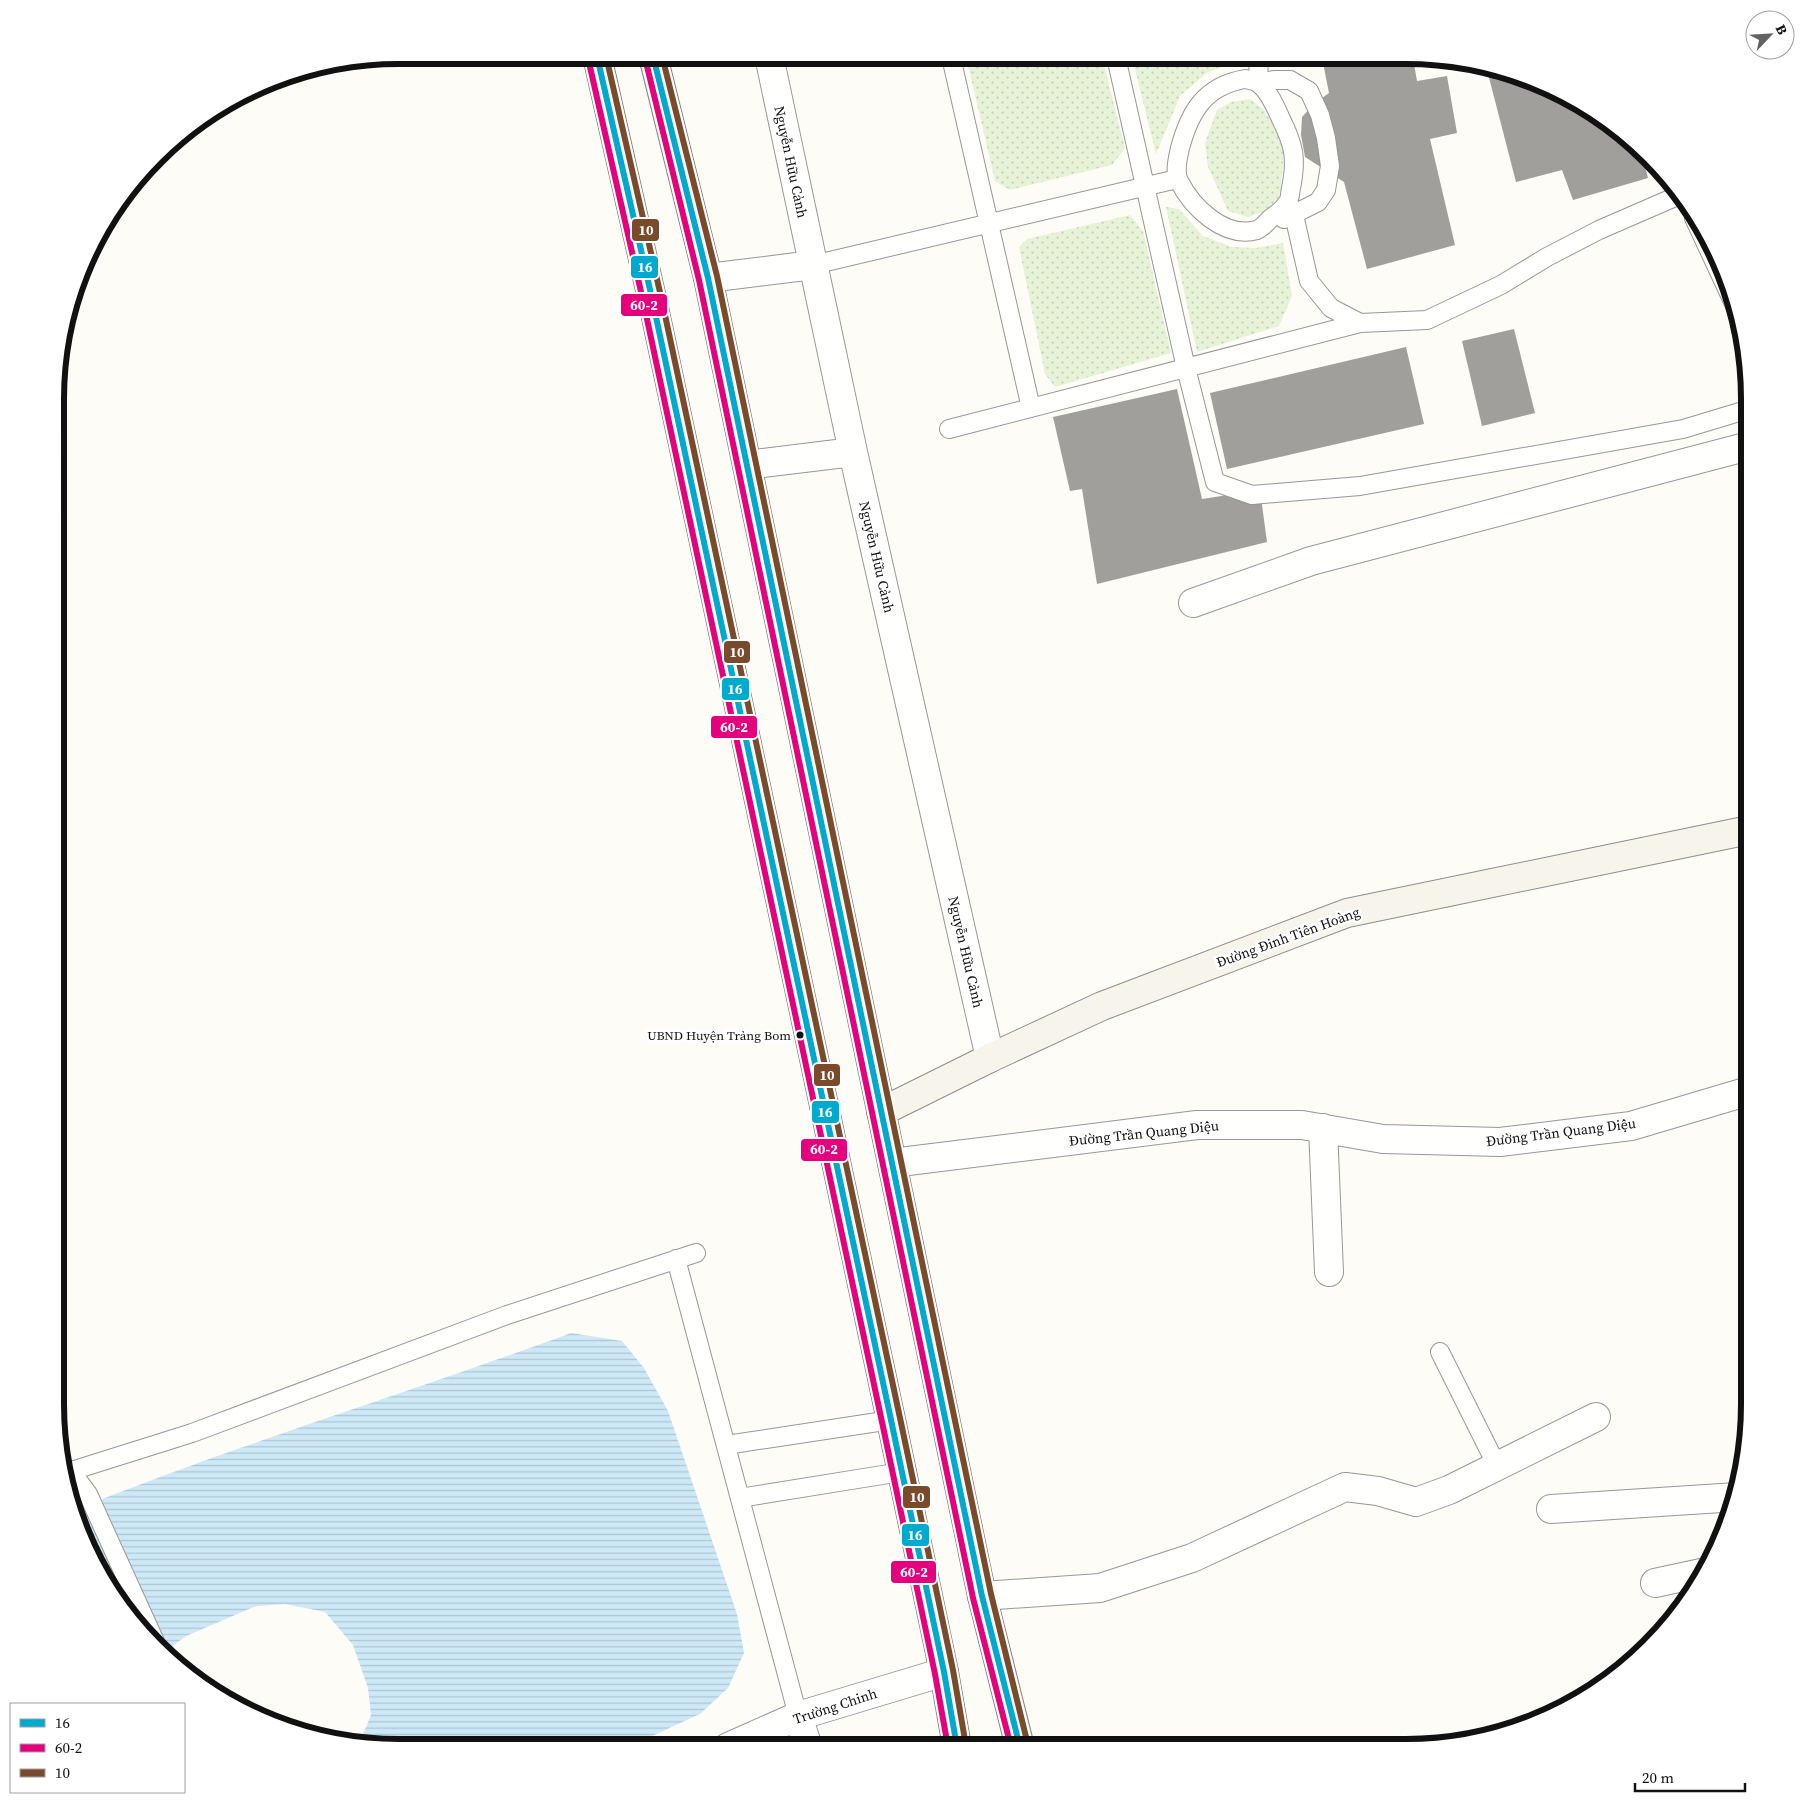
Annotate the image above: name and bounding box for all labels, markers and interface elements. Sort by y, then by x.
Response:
north arrow [1745,10,1795,60]
text: B [1771,21,1793,38]
street label: Nguyễn Hữu Cảnh [769,104,813,220]
line badge: 10 [631,218,660,242]
text: 10 [638,220,654,240]
line badge: 16 [630,255,659,279]
text: 16 [637,257,653,277]
line badge: 60-2 [620,293,668,317]
text: 60-2 [630,295,658,315]
street label: Nguyễn Hữu Cảnh [854,499,900,615]
line badge: 10 [723,640,751,664]
text: 10 [729,642,745,662]
line badge: 16 [721,677,750,701]
text: 16 [727,679,743,699]
line badge: 60-2 [710,715,758,739]
text: 60-2 [720,717,748,737]
street label: Nguyễn Hữu Cảnh [943,894,989,1010]
street label: Đường Đinh Tiên Hoàng [1213,902,1363,972]
place label: UBND Huyện Trảng Bom [647,1027,791,1044]
marker: UBND Huyện Trảng Bom [795,1030,805,1040]
line badge: 10 [813,1063,841,1087]
text: 10 [819,1065,835,1085]
line badge: 16 [811,1100,840,1124]
text: 16 [817,1102,833,1122]
street label: Đường Trần Quang Diệu [1485,1113,1637,1151]
street label: Đường Trần Quang Diệu [1068,1115,1220,1151]
line badge: 60-2 [800,1138,848,1162]
text: 60-2 [810,1139,838,1159]
line badge: 10 [902,1485,931,1509]
text: 10 [909,1487,925,1507]
line badge: 16 [901,1523,930,1547]
text: 16 [907,1525,923,1545]
line badge: 60-2 [890,1560,937,1584]
text: 60-2 [900,1562,928,1582]
street label: Trường Chinh [790,1683,880,1729]
legend [10,1703,185,1793]
text: 16 [55,1712,70,1733]
text: 60-2 [55,1737,82,1758]
scale bar [1635,1760,1745,1792]
text: 10 [55,1762,70,1783]
text: 20 m [1642,1767,1674,1788]

